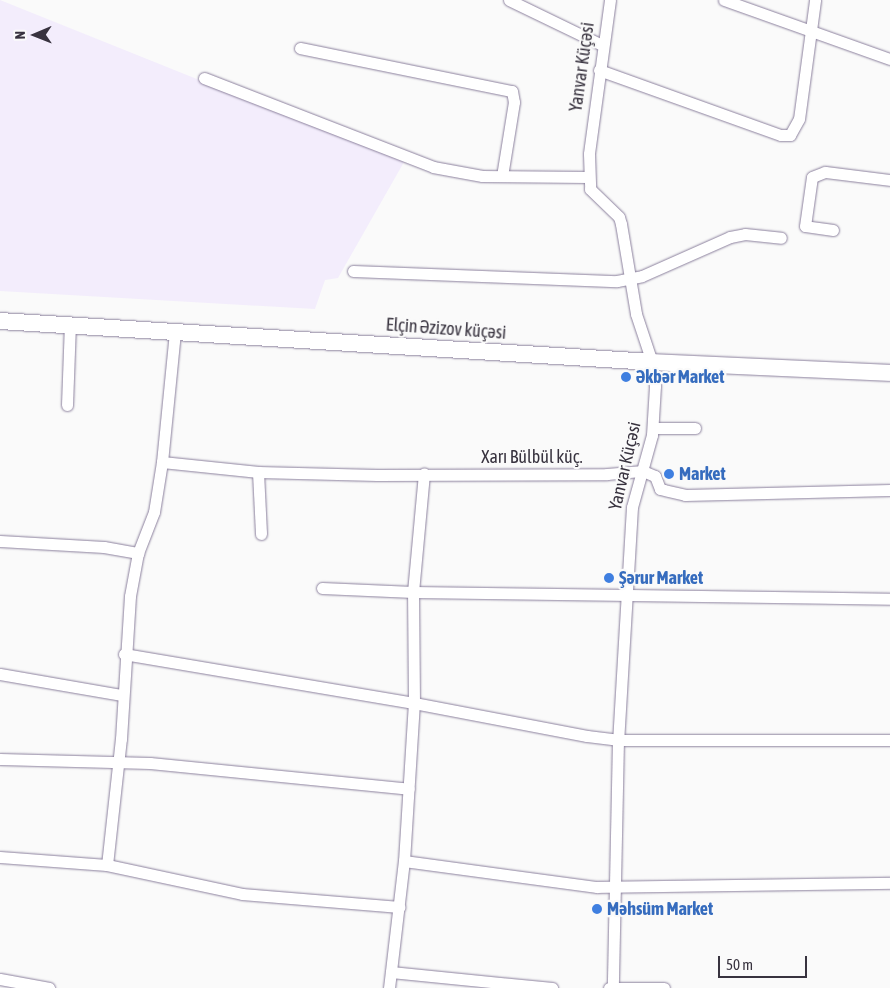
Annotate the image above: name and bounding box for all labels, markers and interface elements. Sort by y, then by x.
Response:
north arrow [10,10,60,60]
street label: Yanvar Küçəsi [565,21,599,113]
text: N [12,31,28,40]
street label: Elçin Əzizov küçəsi [385,314,507,344]
place label: Əkbər Market [636,366,724,388]
marker: Əkbər Market [620,371,632,383]
street label: Yanvar Küçəsi [604,420,646,512]
street label: Xarı Bülbül küç. [481,446,583,468]
place label: Market [679,463,726,485]
marker: Market [663,468,675,480]
place label: Şərur Market [619,567,703,589]
marker: Şərur Market [603,572,615,584]
place label: Məhsüm Market [607,898,713,920]
marker: Məhsüm Market [591,903,603,915]
scale bar [720,946,809,978]
text: 50 m [726,956,753,973]

